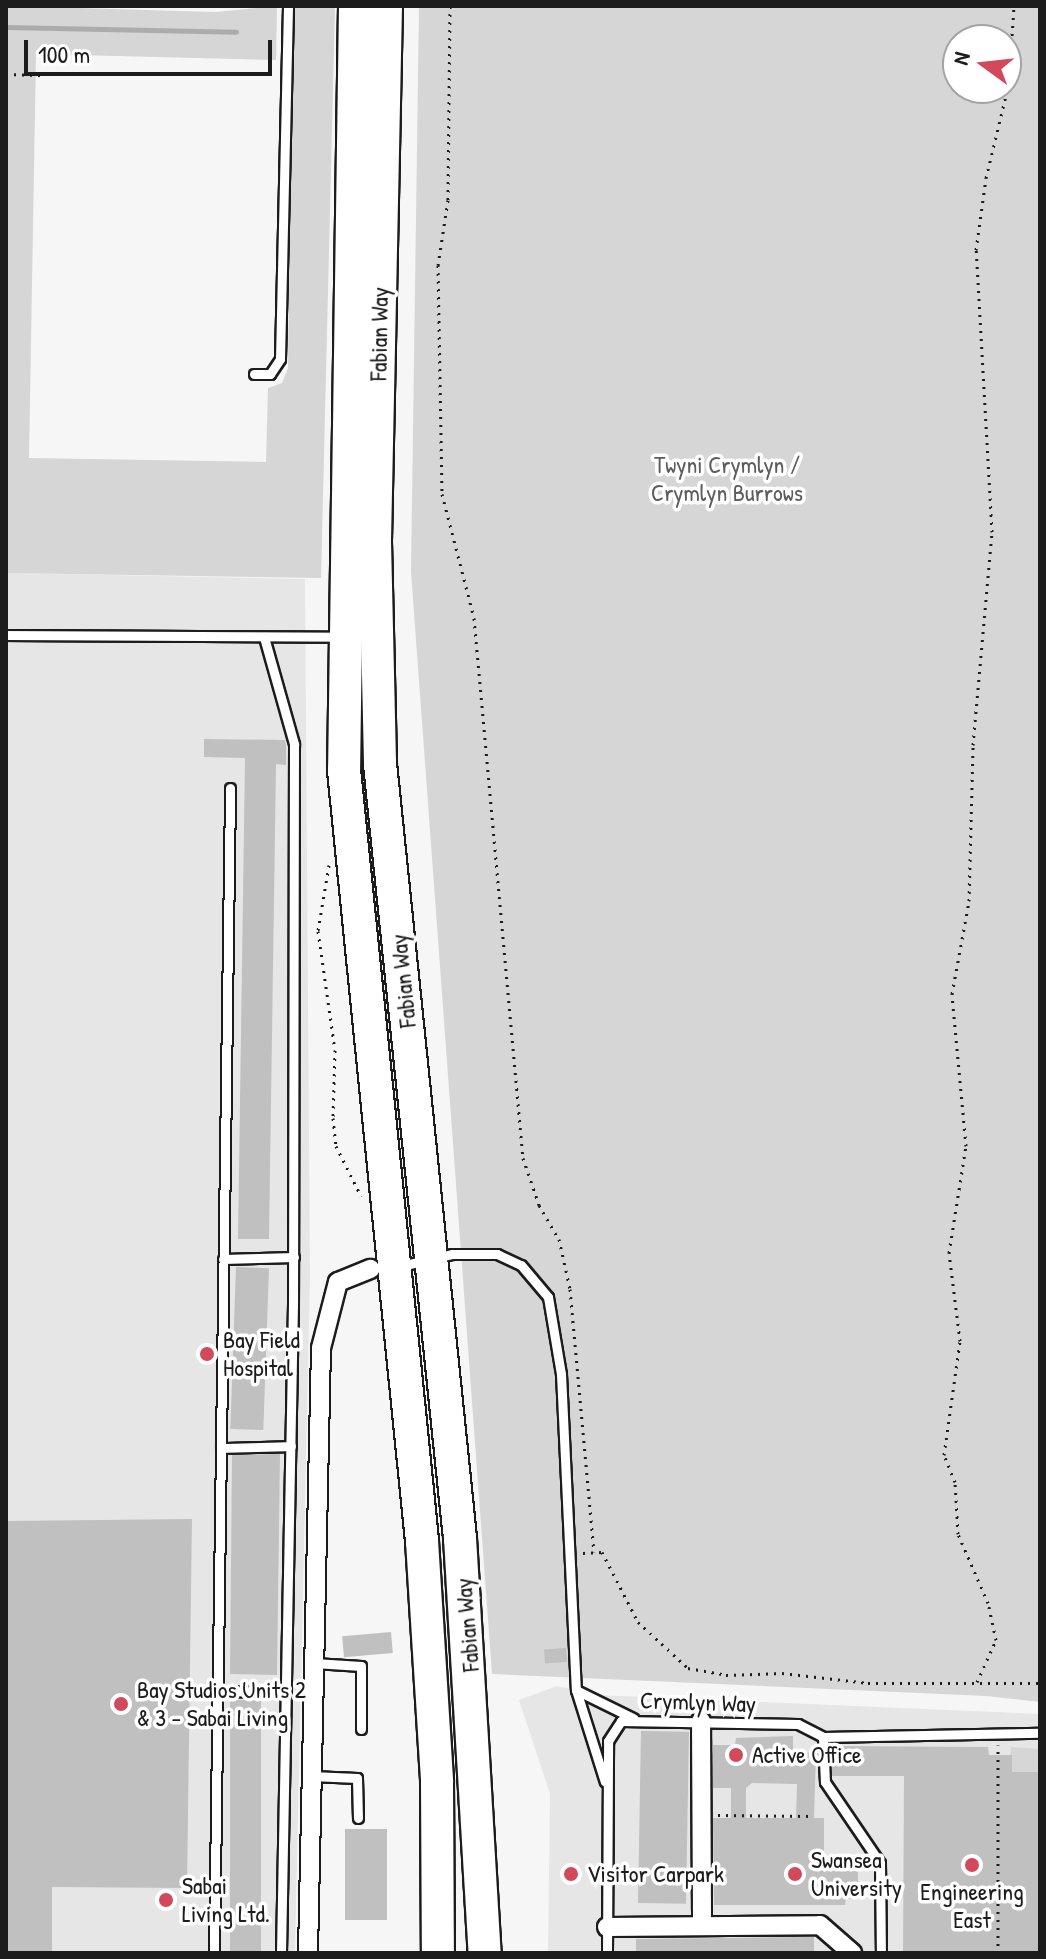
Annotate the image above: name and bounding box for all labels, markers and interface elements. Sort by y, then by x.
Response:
scale bar [28,24,276,74]
north arrow [942,24,1022,104]
text: 100 m [38,38,90,70]
text: N [945,49,977,68]
street label: Fabian Way [364,287,394,381]
park label: Twyni Crymlyn / Crymlyn Burrows [651,451,803,507]
street label: Fabian Way [384,933,422,1029]
place label: Bay Field Hospital [223,1326,300,1382]
marker: Bay Field Hospital [198,1345,216,1363]
street label: Fabian Way [449,1577,485,1673]
place label: Bay Studios Units 2 & 3 - Sabai Living [137,1676,306,1732]
street label: Crymlyn Way [639,1686,757,1718]
marker: Bay Studios Units 2 & 3 - Sabai Living [112,1695,130,1713]
place label: Active Office [752,1741,862,1769]
marker: Active Office [727,1746,745,1764]
place label: Swansea University [811,1846,902,1902]
marker: Engineering East [963,1856,981,1874]
place label: Visitor Carpark [587,1860,724,1888]
marker: Visitor Carpark [562,1865,580,1883]
marker: Swansea University [786,1865,804,1883]
place label: Sabai Living Ltd. [182,1872,270,1928]
place label: Engineering East [920,1878,1024,1934]
marker: Sabai Living Ltd. [157,1891,175,1909]

